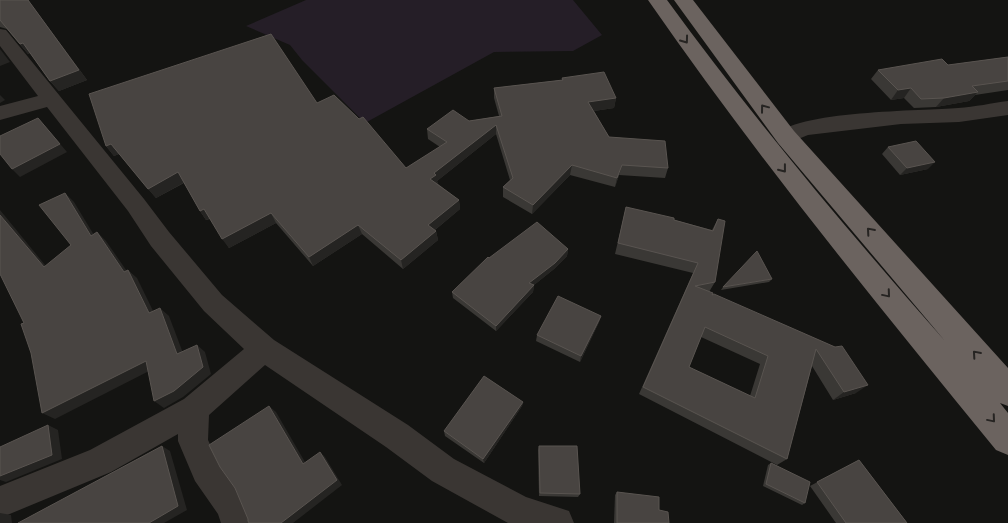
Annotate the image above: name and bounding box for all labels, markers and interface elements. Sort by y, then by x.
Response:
one-way arrow [679,34,688,44]
one-way arrow [761,104,770,114]
one-way arrow [777,164,786,173]
one-way arrow [867,228,876,237]
one-way arrow [881,289,890,298]
one-way arrow [973,351,982,360]
one-way arrow [986,413,995,422]

